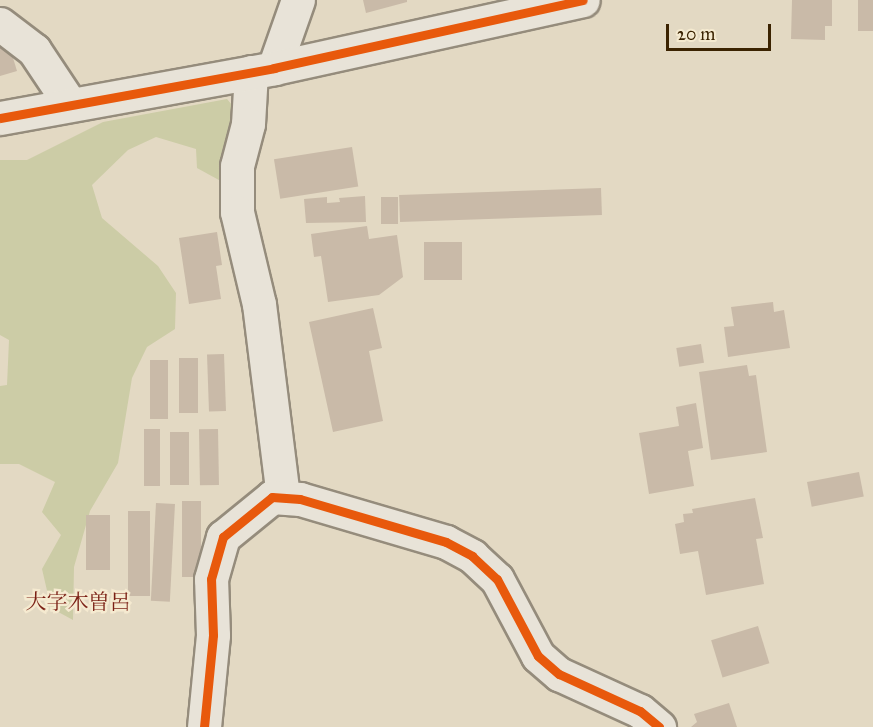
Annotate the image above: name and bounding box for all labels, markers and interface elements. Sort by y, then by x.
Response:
scale bar [669,12,774,50]
text: 20 m [677,23,715,45]
district label: 大字木曽呂 [26,589,130,615]

